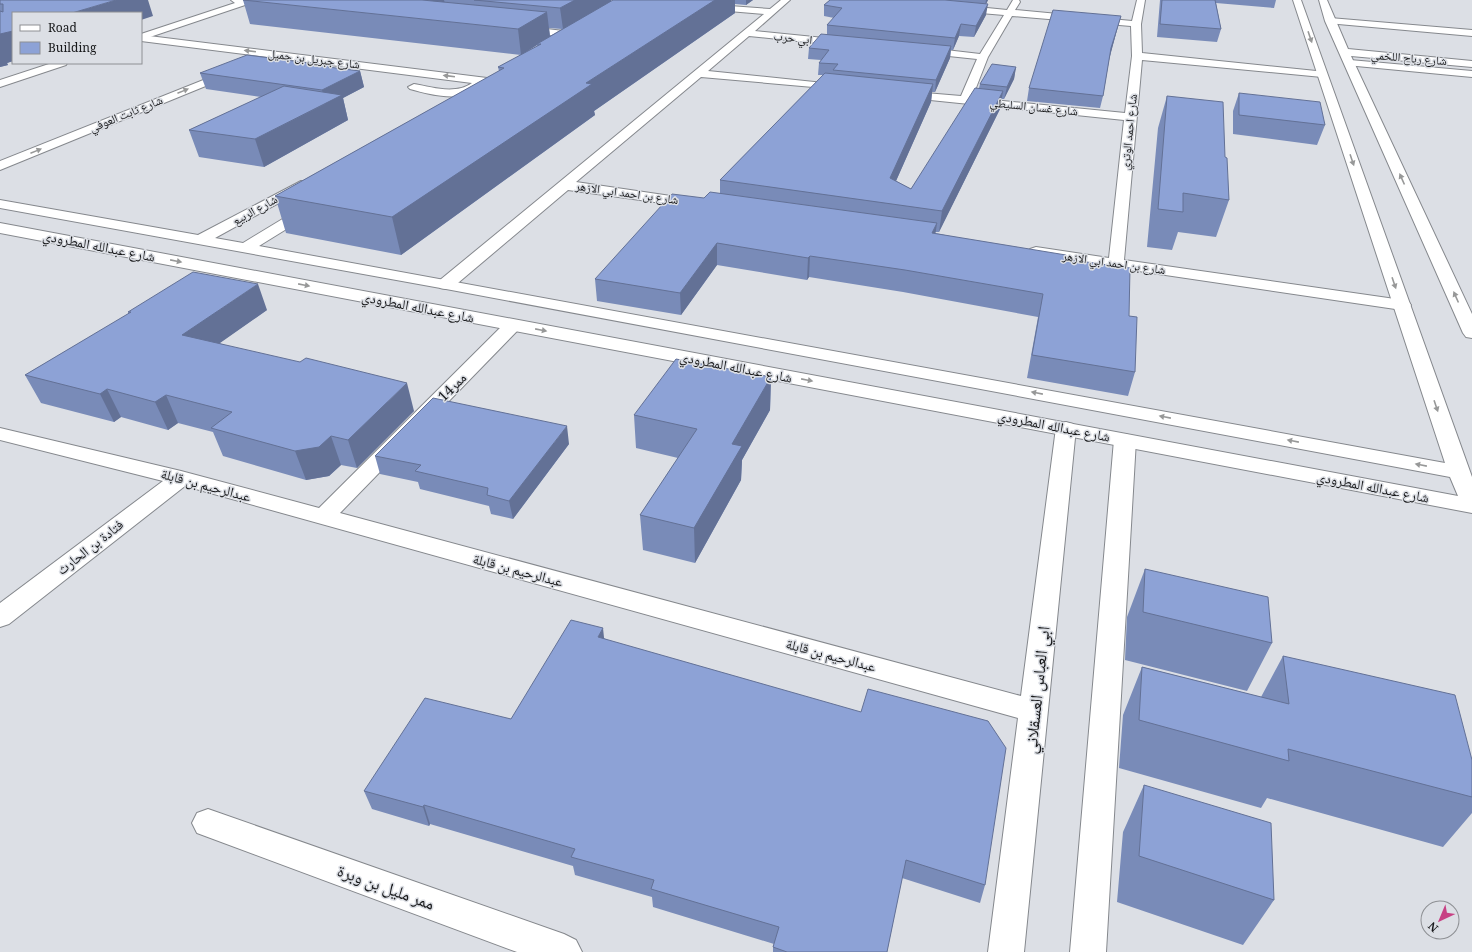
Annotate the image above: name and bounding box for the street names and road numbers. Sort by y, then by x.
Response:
street label: ابي حرب [772,27,813,52]
street label: شارع جبريل بن جميل [267,44,361,77]
street label: شارع رباح اللخمي [1370,46,1448,73]
street label: شارع ثابت العوفي [87,91,167,140]
street label: شارع غسان السليطي [989,93,1079,124]
street label: شارع احمد الوتري [1116,93,1145,171]
street label: شارع بن احمد ابي الازهر [573,177,680,212]
street label: شارع الربيع [229,190,282,232]
street label: شارع عبدالله المطرودي [40,225,157,271]
street label: شارع بن احمد ابي الازهر [1060,247,1167,282]
street label: شارع عبدالله المطرودي [359,286,476,332]
street label: شارع عبدالله المطرودي [677,346,794,392]
street label: ممر14 [433,368,474,409]
street label: شارع عبدالله المطرودي [995,405,1112,451]
street label: عبدالرحيم بن قابلة [158,463,253,510]
street label: شارع عبدالله المطرودي [1314,466,1431,512]
street label: فتادة بن الحارث [52,515,130,583]
street label: عبدالرحيم بن قابلة [470,548,565,595]
street label: ابي العباس العسقلاني [1018,625,1061,756]
street label: عبدالرحيم بن قابلة [783,633,878,680]
street label: ممر مليل بن وبرة [332,858,438,920]

